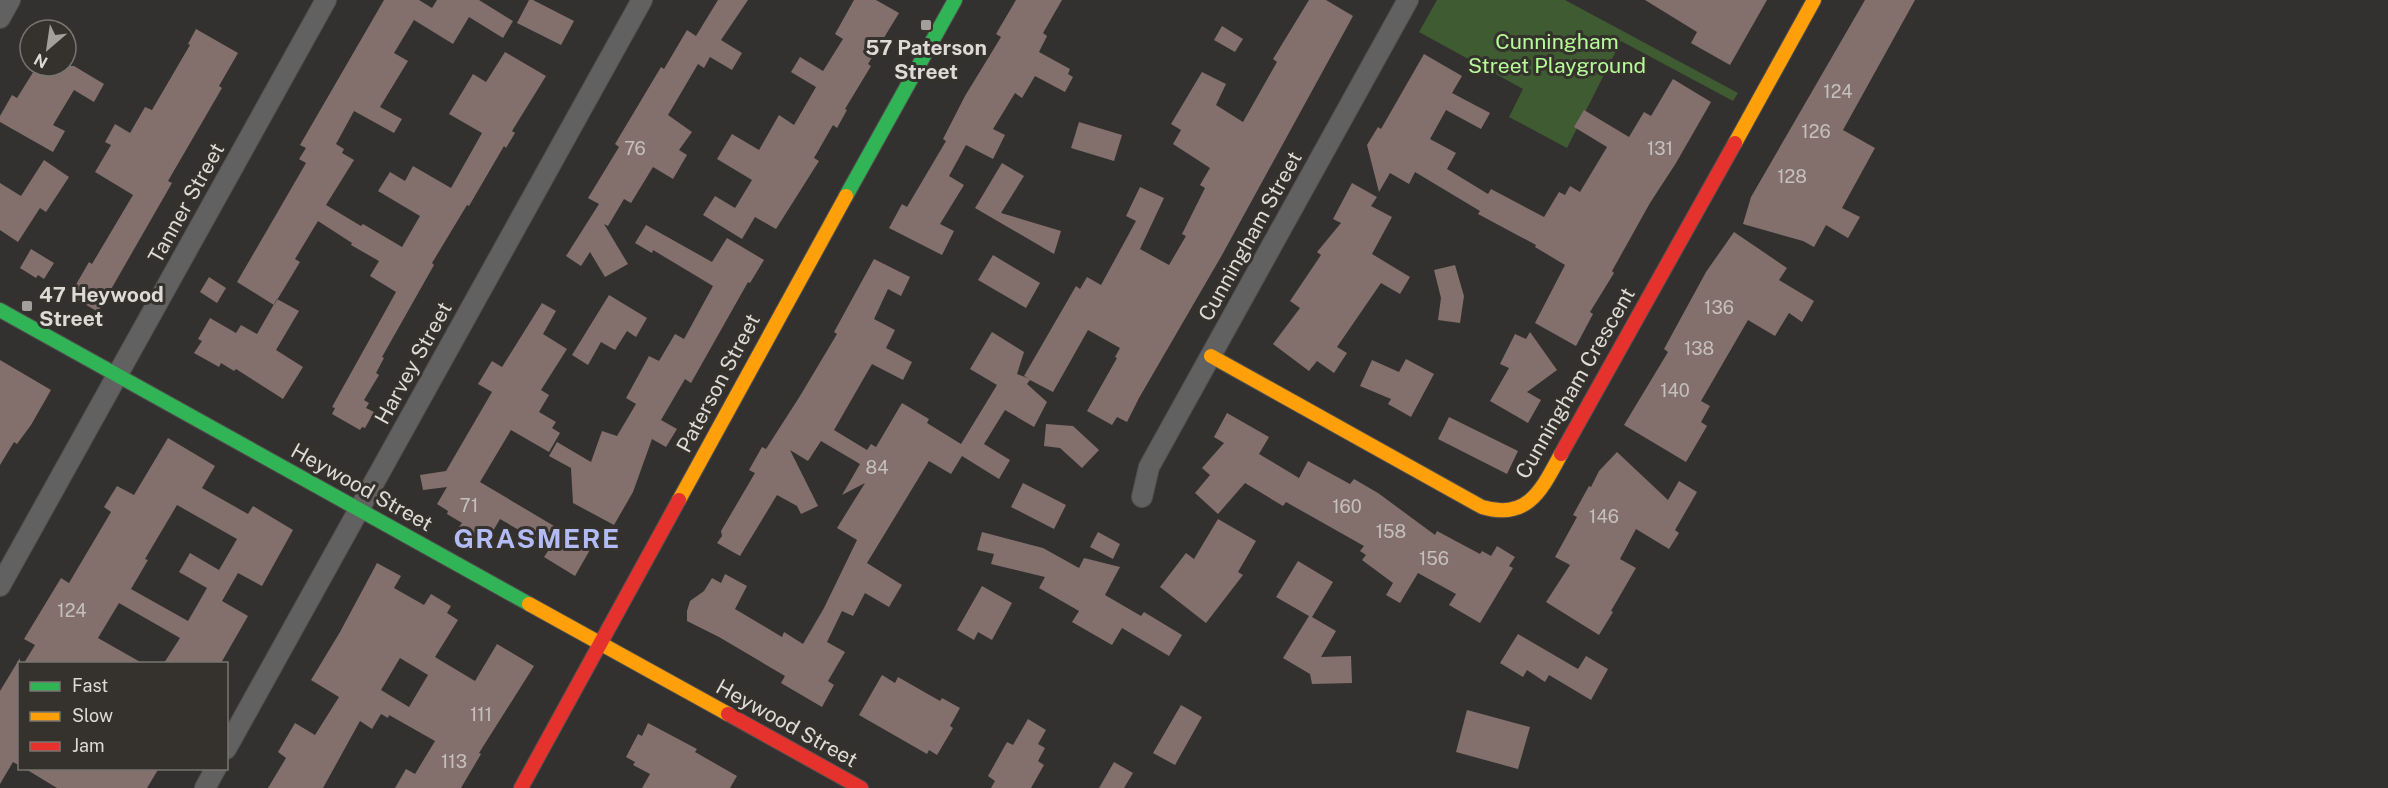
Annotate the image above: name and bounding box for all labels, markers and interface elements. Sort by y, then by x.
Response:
north arrow [18,18,78,78]
marker: 57 Paterson Street [919,18,933,32]
park label: Cunningham Street Playground [1468,29,1646,78]
place label: 57 Paterson Street [865,35,987,84]
text: N [31,49,51,72]
house number: 124 [1823,81,1853,102]
house number: 126 [1801,121,1831,142]
house number: 76 [624,138,646,159]
house number: 131 [1647,138,1673,159]
street label: Tanner Street [143,139,229,267]
street label: Cunningham Street [1193,147,1307,325]
house number: 128 [1777,166,1807,187]
place label: 47 Heywood Street [39,282,164,331]
street label: Cunningham Crescent [1510,283,1640,483]
house number: 136 [1704,297,1734,318]
street label: Harvey Street [369,298,457,428]
marker: 47 Heywood Street [20,299,34,313]
street label: Paterson Street [671,309,765,457]
house number: 138 [1684,338,1714,359]
house number: 140 [1660,380,1690,401]
street label: Heywood Street [287,438,437,536]
house number: 84 [866,457,888,478]
house number: 71 [460,495,478,516]
house number: 160 [1332,496,1362,517]
house number: 146 [1589,506,1619,527]
house number: 158 [1376,521,1406,542]
district label: GRASMERE [453,522,621,554]
house number: 156 [1419,548,1449,569]
house number: 124 [57,600,87,621]
legend [18,662,228,770]
street label: Heywood Street [712,674,862,772]
text: Fast [72,675,108,696]
house number: 111 [470,704,492,725]
text: Slow [72,705,113,726]
text: Jam [72,735,105,756]
house number: 113 [441,751,467,772]

